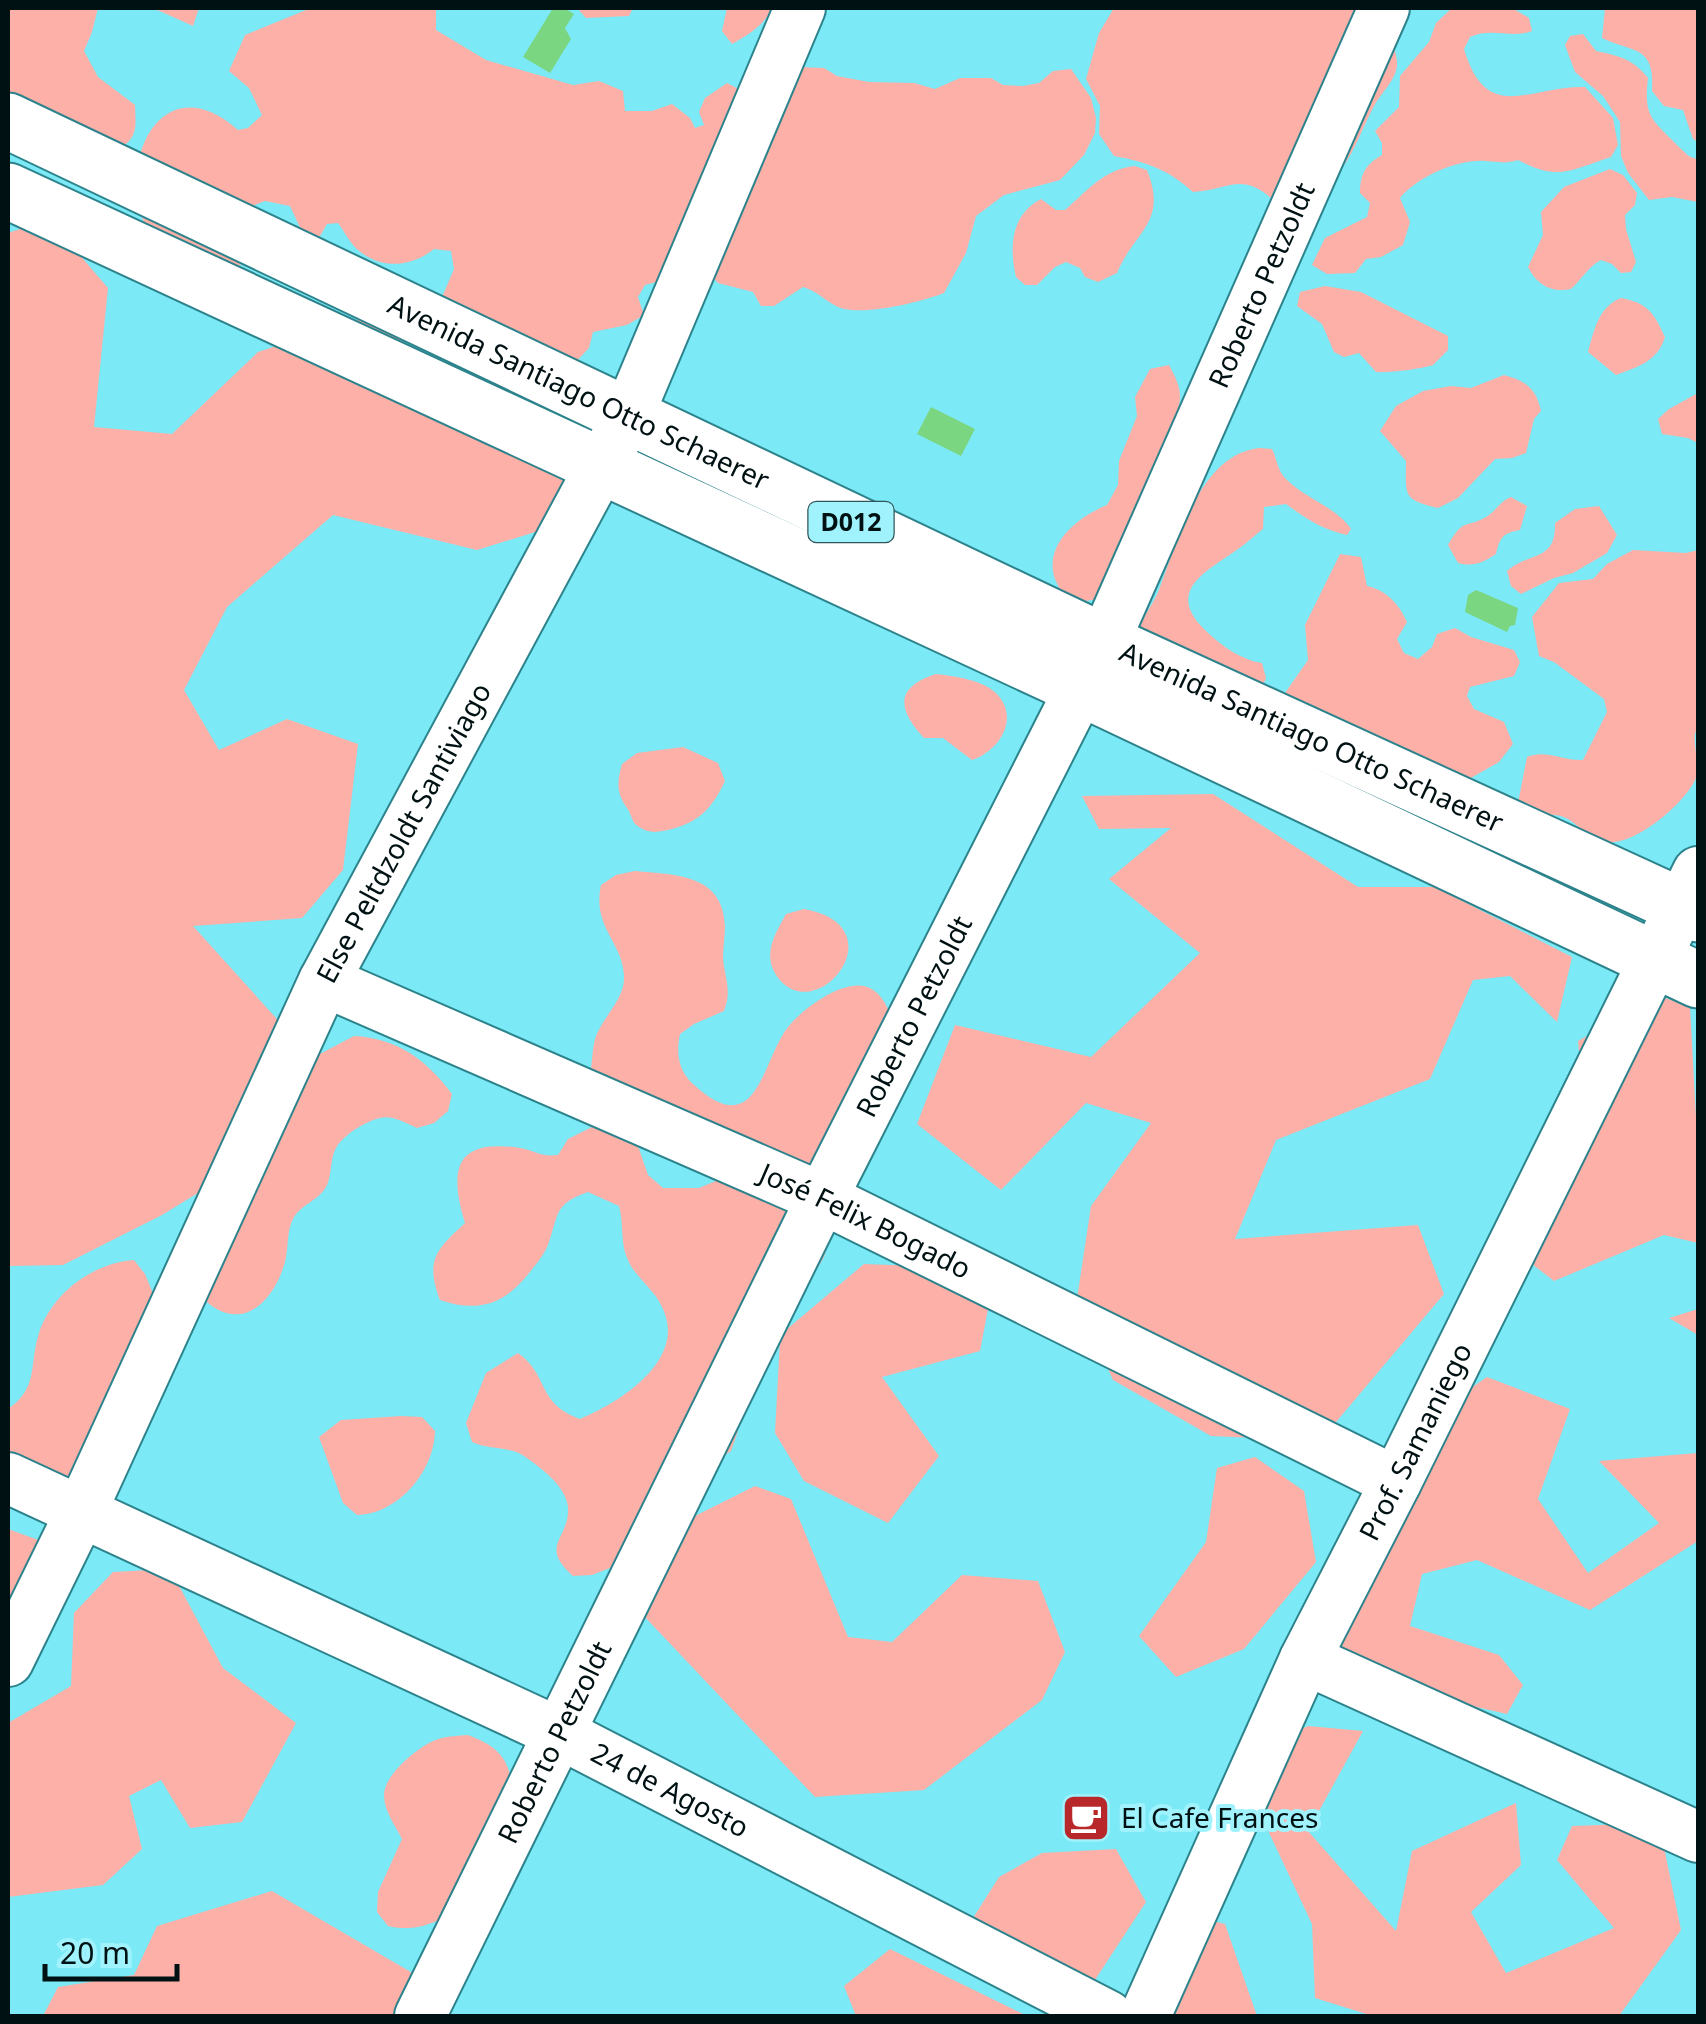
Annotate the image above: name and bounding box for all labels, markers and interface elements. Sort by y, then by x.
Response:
street label: Roberto Petzoldt [1199,176,1323,393]
street label: Avenida Santiago Otto Schaerer [382,285,777,499]
road number: D012 [808,502,894,542]
street label: Avenida Santiago Otto Schaerer [1114,632,1510,841]
street label: Else Peltdzoldt Santiviago [307,676,499,989]
street label: Roberto Petzoldt [846,909,980,1123]
street label: José Felix Bogado [751,1152,978,1287]
street label: Prof. Samaniego [1349,1336,1480,1547]
street label: Roberto Petzoldt [488,1634,619,1849]
street label: 24 de Agosto [585,1733,756,1846]
cafe icon: El Cafe Frances [1060,1792,1112,1844]
place label: El Cafe Frances [1121,1798,1318,1836]
scale bar [45,1919,178,1981]
text: 20 m [60,1932,130,1973]

